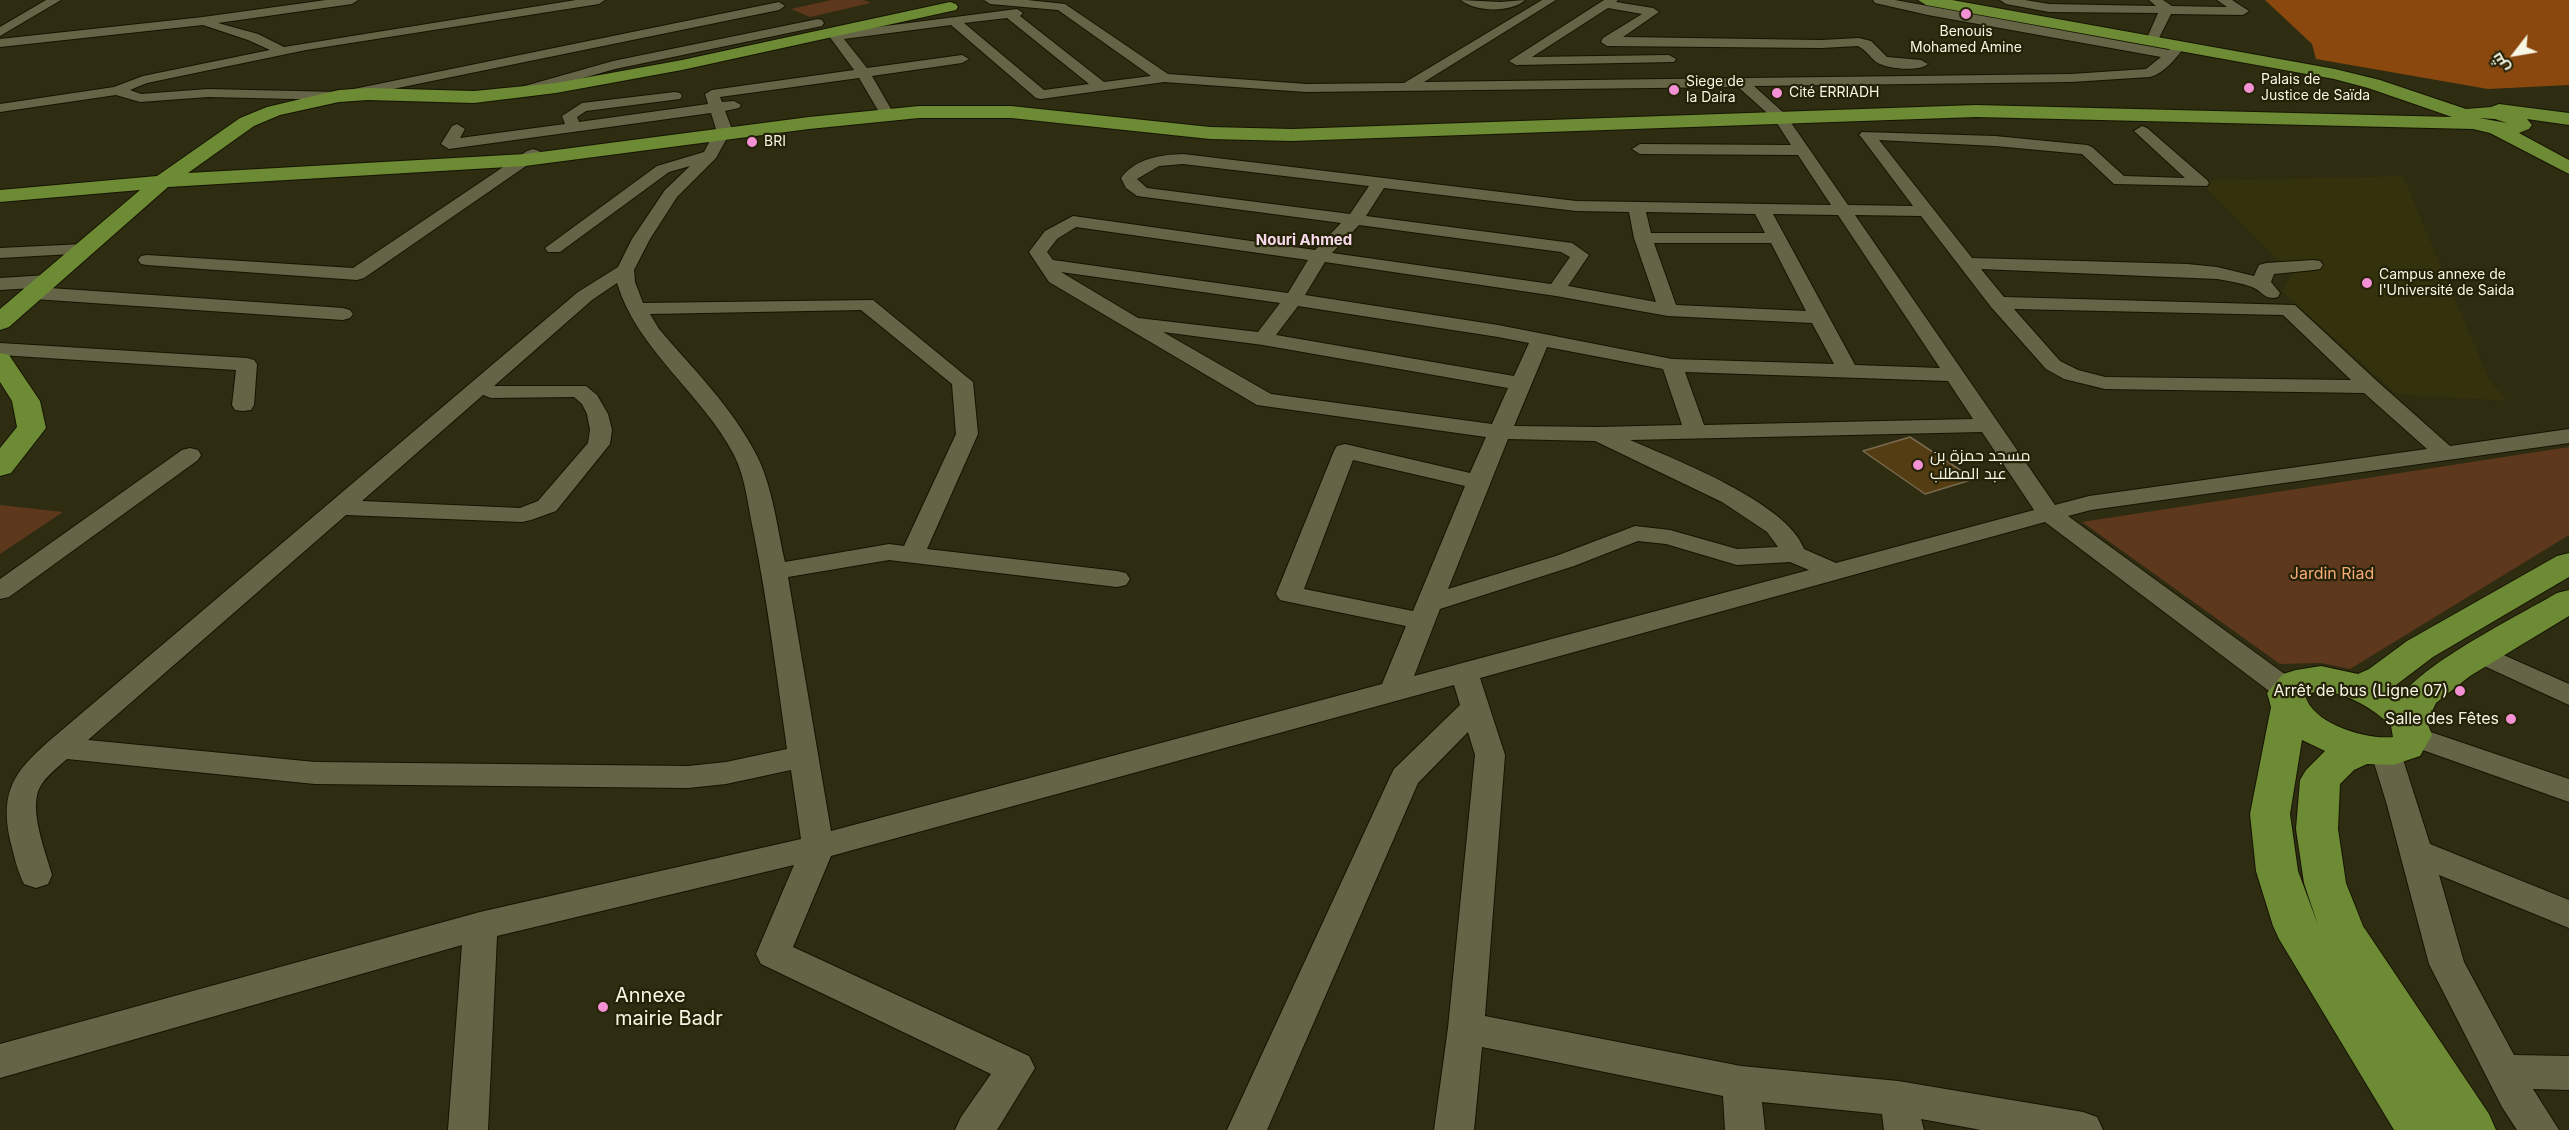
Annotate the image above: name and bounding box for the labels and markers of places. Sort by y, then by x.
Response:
marker: Benouis Mohamed Amine [1959,7,1973,21]
place label: Benouis Mohamed Amine [1910,24,2022,56]
place label: Palais de Justice de Saïda [2261,72,2370,104]
place label: Siege de la Daira [1686,74,1744,106]
marker: Palais de Justice de Saïda [2242,81,2256,95]
marker: Siege de la Daira [1667,83,1681,97]
place label: Cité ERRIADH [1789,85,1880,101]
marker: Cité ERRIADH [1770,86,1784,100]
place label: BRI [764,134,786,150]
marker: BRI [745,135,759,149]
place label: Campus annexe de l'Université de Saida [2379,267,2514,300]
marker: Campus annexe de l'Université de Saida [2360,276,2374,290]
place label: مسجد حمزة بن عبد المطلب [1930,446,2031,484]
marker: مسجد حمزة بن عبد المطلب [1911,458,1925,472]
place label: Arrêt de bus (Ligne 07) [2274,681,2448,701]
marker: Arrêt de bus (Ligne 07) [2453,684,2467,698]
place label: Salle des Fêtes [2385,709,2499,729]
marker: Salle des Fêtes [2504,712,2518,726]
place label: Annexe mairie Badr [615,984,723,1031]
marker: Annexe mairie Badr [596,1000,610,1014]

